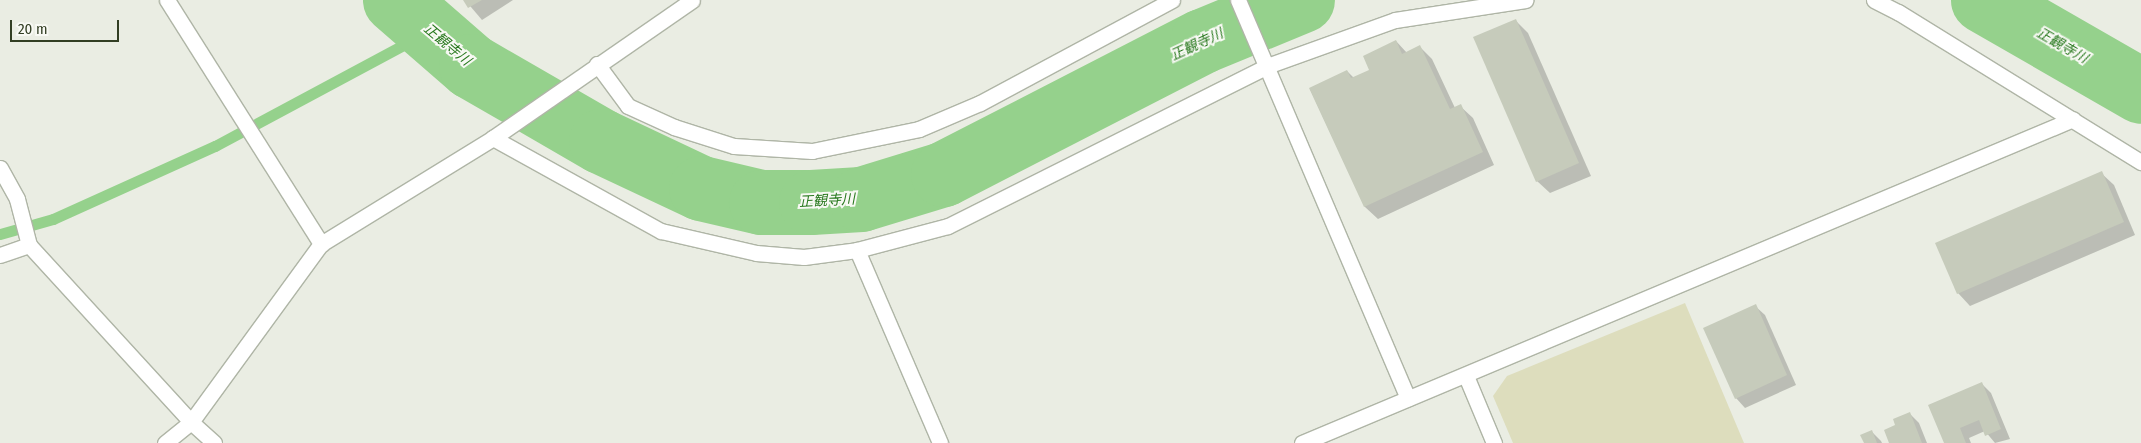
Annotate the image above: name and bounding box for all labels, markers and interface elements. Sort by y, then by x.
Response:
scale bar [12,10,121,42]
text: 20 m [18,20,48,38]
water label: 正観寺川 [420,21,474,69]
water label: 正観寺川 [2034,25,2090,67]
water label: 正観寺川 [1168,26,1226,64]
water label: 正観寺川 [799,191,855,211]

